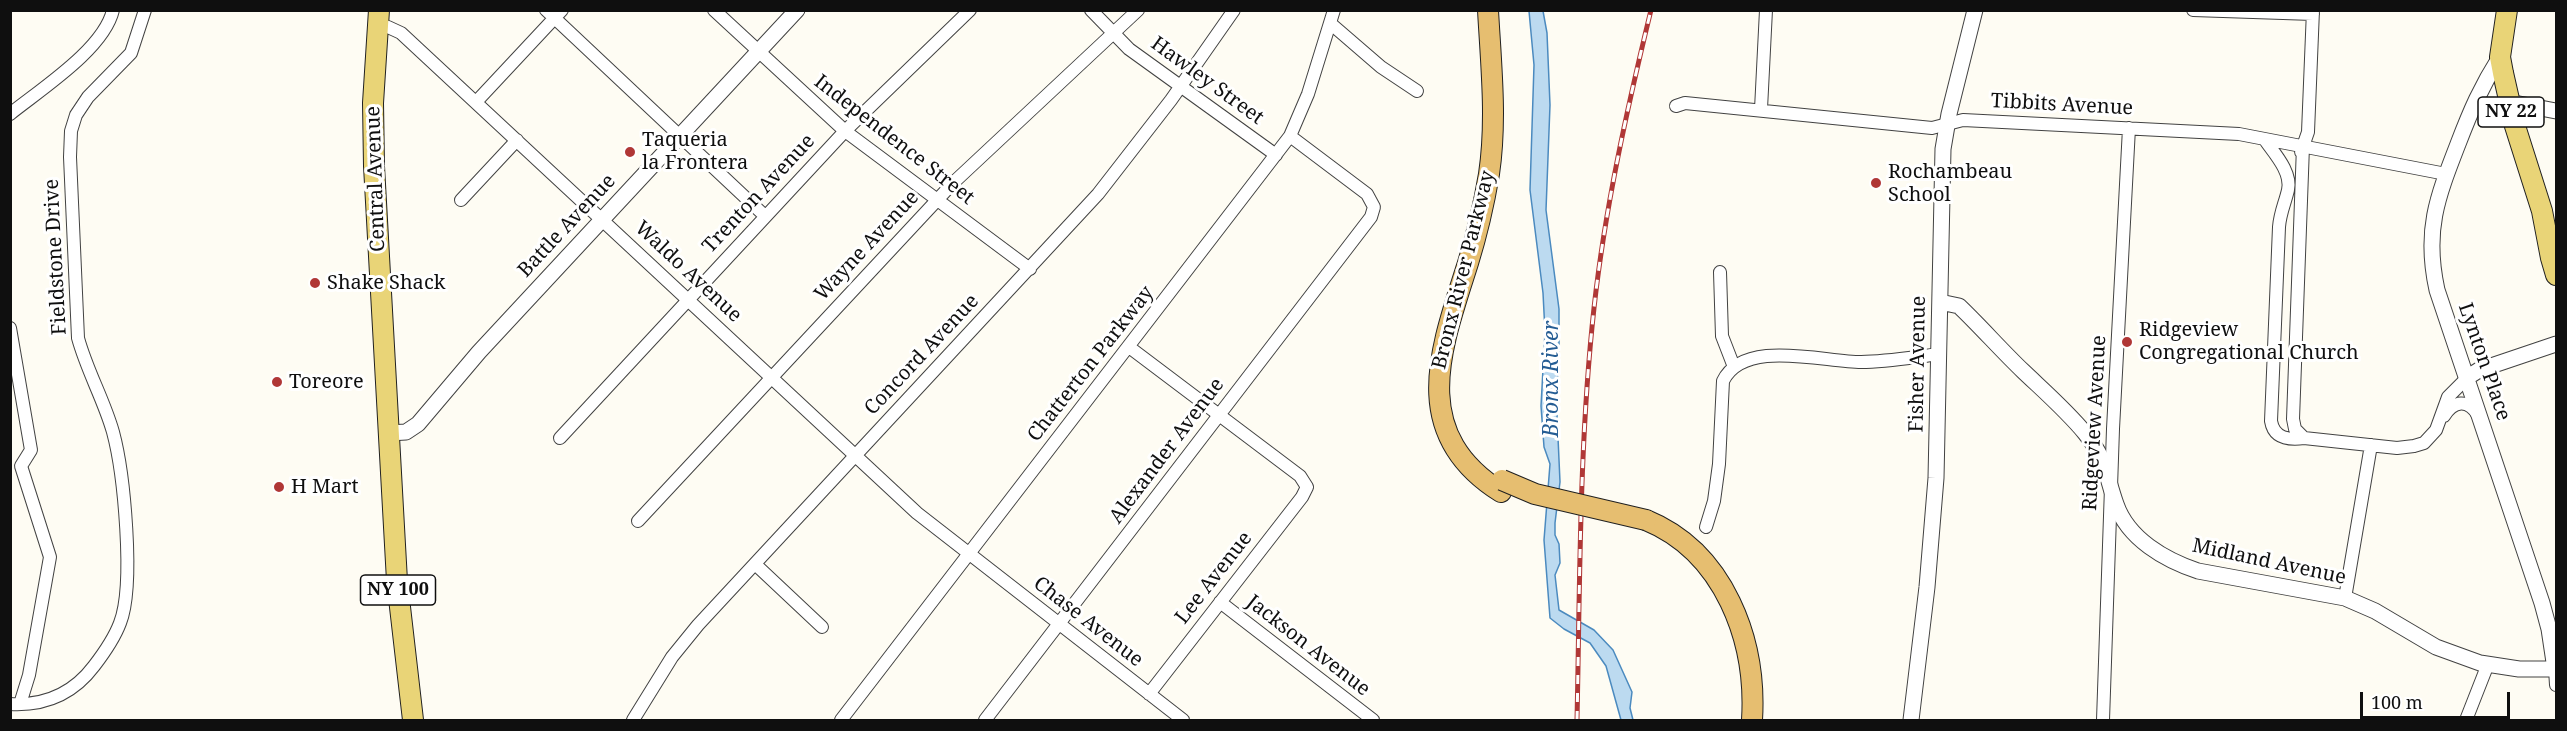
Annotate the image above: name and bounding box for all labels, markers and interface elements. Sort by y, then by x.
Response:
street label: Hawley Street [1146,32,1268,130]
street label: Independence Street [809,70,979,210]
street label: Tibbits Avenue [1990,89,2134,121]
road number: NY 22 [2478,97,2544,127]
street label: Central Avenue [361,106,391,252]
place label: Taqueria la Frontera [642,128,748,175]
street label: Trenton Avenue [698,130,820,258]
marker: Taqueria la Frontera [623,145,637,159]
place label: Rochambeau School [1888,160,2012,207]
street label: Bronx River Parkway [1428,168,1500,372]
street label: Battle Avenue [513,170,621,282]
marker: Rochambeau School [1869,176,1883,190]
street label: Fieldstone Drive [40,178,72,336]
street label: Wayne Avenue [810,186,924,306]
street label: Waldo Avenue [630,216,746,328]
place label: Shake Shack [327,271,445,295]
marker: Shake Shack [308,276,322,290]
street label: Chatterton Parkway [1023,281,1159,447]
street label: Concord Avenue [860,290,984,420]
street label: Fisher Avenue [1905,295,1931,433]
street label: Lynton Place [2453,300,2515,424]
place label: Ridgeview Congregational Church [2139,318,2359,365]
water label: Bronx River [1539,321,1565,437]
street label: Ridgeview Avenue [2078,335,2112,511]
marker: Ridgeview Congregational Church [2120,335,2134,349]
place label: Toreore [289,370,364,394]
street label: Alexander Avenue [1105,374,1229,528]
marker: Toreore [270,375,284,389]
place label: H Mart [291,475,359,499]
marker: H Mart [272,480,286,494]
street label: Lee Avenue [1171,527,1257,629]
street label: Midland Avenue [2190,534,2348,590]
street label: Chase Avenue [1028,572,1148,672]
road number: NY 100 [360,575,436,605]
street label: Jackson Avenue [1241,590,1375,702]
scale bar [2363,680,2513,718]
text: 100 m [2371,690,2423,714]

